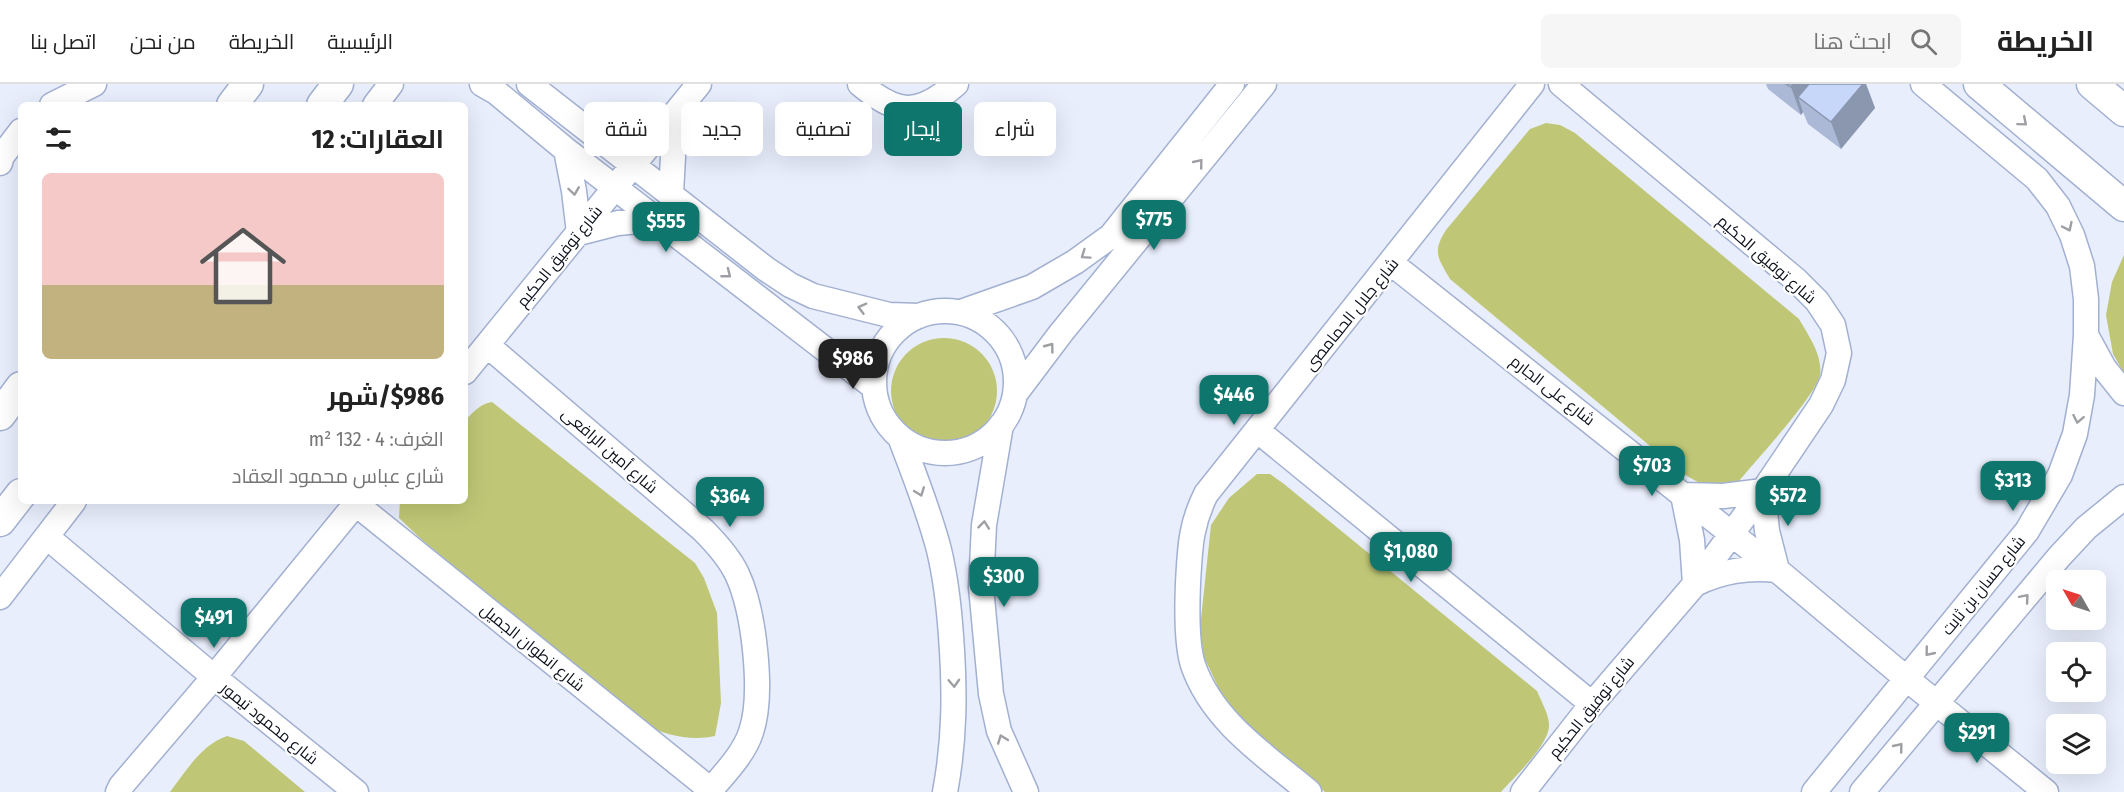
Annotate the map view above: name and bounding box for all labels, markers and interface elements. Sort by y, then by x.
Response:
search box [1541,14,1961,68]
icon: search [1907,25,1940,58]
text: الخريطة [1997,25,2094,58]
text: ابحث هنا [1813,28,1892,55]
text: اتصل بنا [30,29,97,55]
text: من نحن [130,29,196,55]
text: الخريطة [229,29,294,55]
text: الرئيسية [327,29,393,55]
chip: شقة [584,102,669,156]
chip: جديد [681,102,763,156]
chip: تصفية [775,102,872,156]
chip: إيجار [884,102,962,156]
chip: شراء [974,102,1056,156]
one-way arrow [2016,114,2027,125]
icon: filters [42,122,75,155]
text: العقارات: 12 [311,124,444,155]
one-way arrow [1192,159,1203,170]
one-way arrow [568,187,580,196]
pin: $775 [1118,200,1190,251]
street label: شارع توفيق الحكيم [513,202,608,312]
pin: $555 [630,202,702,253]
text: $775 [1136,207,1172,231]
text: $555 [646,209,686,233]
street label: شارع توفيق الحكيم [1712,211,1820,309]
icon: home [189,212,297,320]
one-way arrow [2061,221,2073,232]
one-way arrow [1081,248,1092,259]
street label: شارع جلال الحمامصى [1300,254,1404,376]
one-way arrow [720,267,731,278]
one-way arrow [857,303,868,315]
pin: $986 [817,339,889,390]
one-way arrow [1043,342,1054,353]
text: $986 [833,346,874,370]
street label: شارع على الجارم [1505,351,1599,431]
pin: $446 [1198,375,1270,426]
text: $986/شهر [328,381,444,412]
text: $446 [1214,382,1254,406]
street label: شارع أمين الرافعى [557,404,661,499]
one-way arrow [2072,414,2085,424]
text: الغرف: 4 · 132 m² [309,427,444,451]
pin: $703 [1616,446,1688,497]
text: $703 [1633,453,1671,477]
pin: $313 [1977,461,2049,512]
text: شارع عباس محمود العقاد [232,464,444,488]
text: $313 [1995,468,2031,492]
pin: $572 [1752,476,1824,527]
pin: $364 [694,477,766,528]
text: $572 [1769,483,1807,507]
text: $364 [710,484,750,508]
one-way arrow [913,486,925,497]
one-way arrow [978,520,990,529]
pin: $1,080 [1362,532,1460,583]
street label: شارع حسان بن ثابت [1938,532,2031,640]
text: $1,080 [1384,539,1438,563]
pin: $300 [968,557,1040,608]
text: $300 [983,564,1025,588]
north arrow [2046,570,2106,630]
map controls [2046,570,2106,774]
one-way arrow [2018,594,2029,605]
pin: $491 [178,598,250,649]
street label: شارع انطوان الجميل [476,600,589,697]
text: $491 [195,605,233,629]
button: locate [2046,642,2106,702]
one-way arrow [1926,645,1937,656]
street label: شارع توفيق الحكيم [1545,653,1640,763]
street label: شارع محمود تيمور [215,678,322,770]
one-way arrow [947,678,960,687]
pin: $291 [1941,713,2013,764]
button: layers [2046,714,2106,774]
text: $291 [1958,720,1996,744]
one-way arrow [996,734,1009,745]
one-way arrow [1892,743,1903,754]

